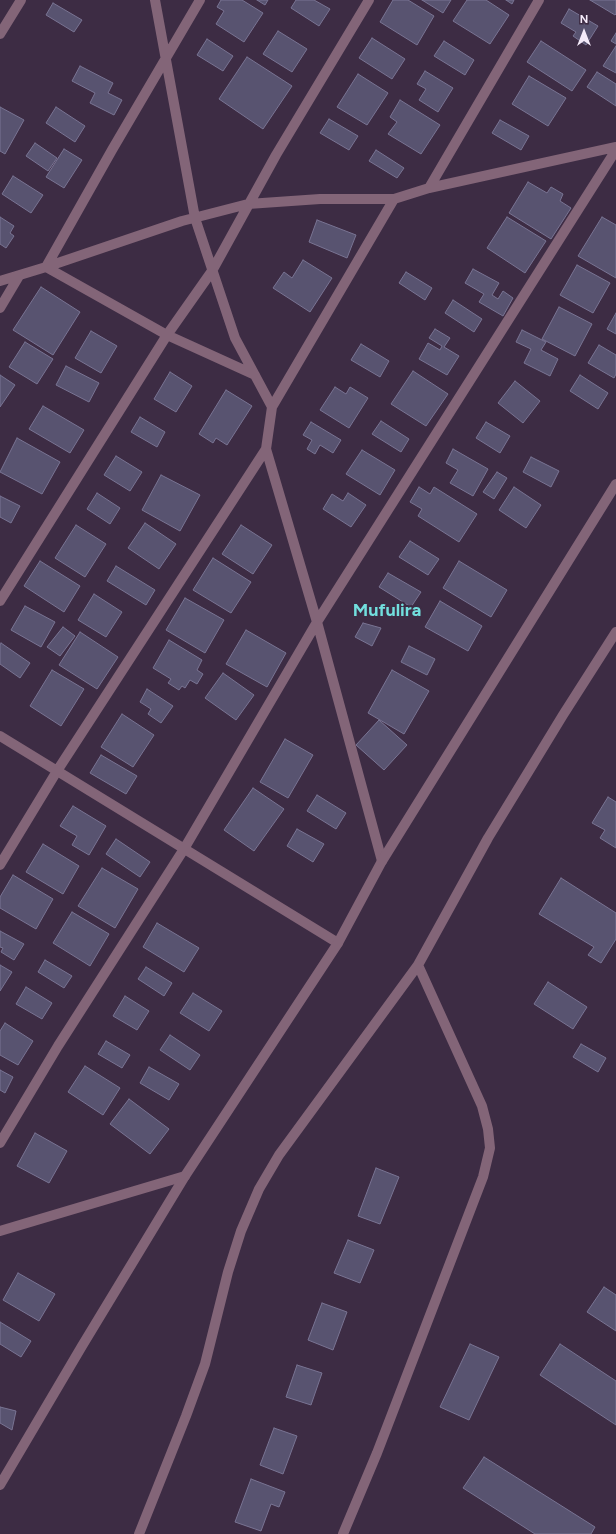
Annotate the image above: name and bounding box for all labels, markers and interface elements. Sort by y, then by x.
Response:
north arrow [564,12,604,52]
text: N [580,13,588,26]
district label: Mufulira [353,600,421,622]

